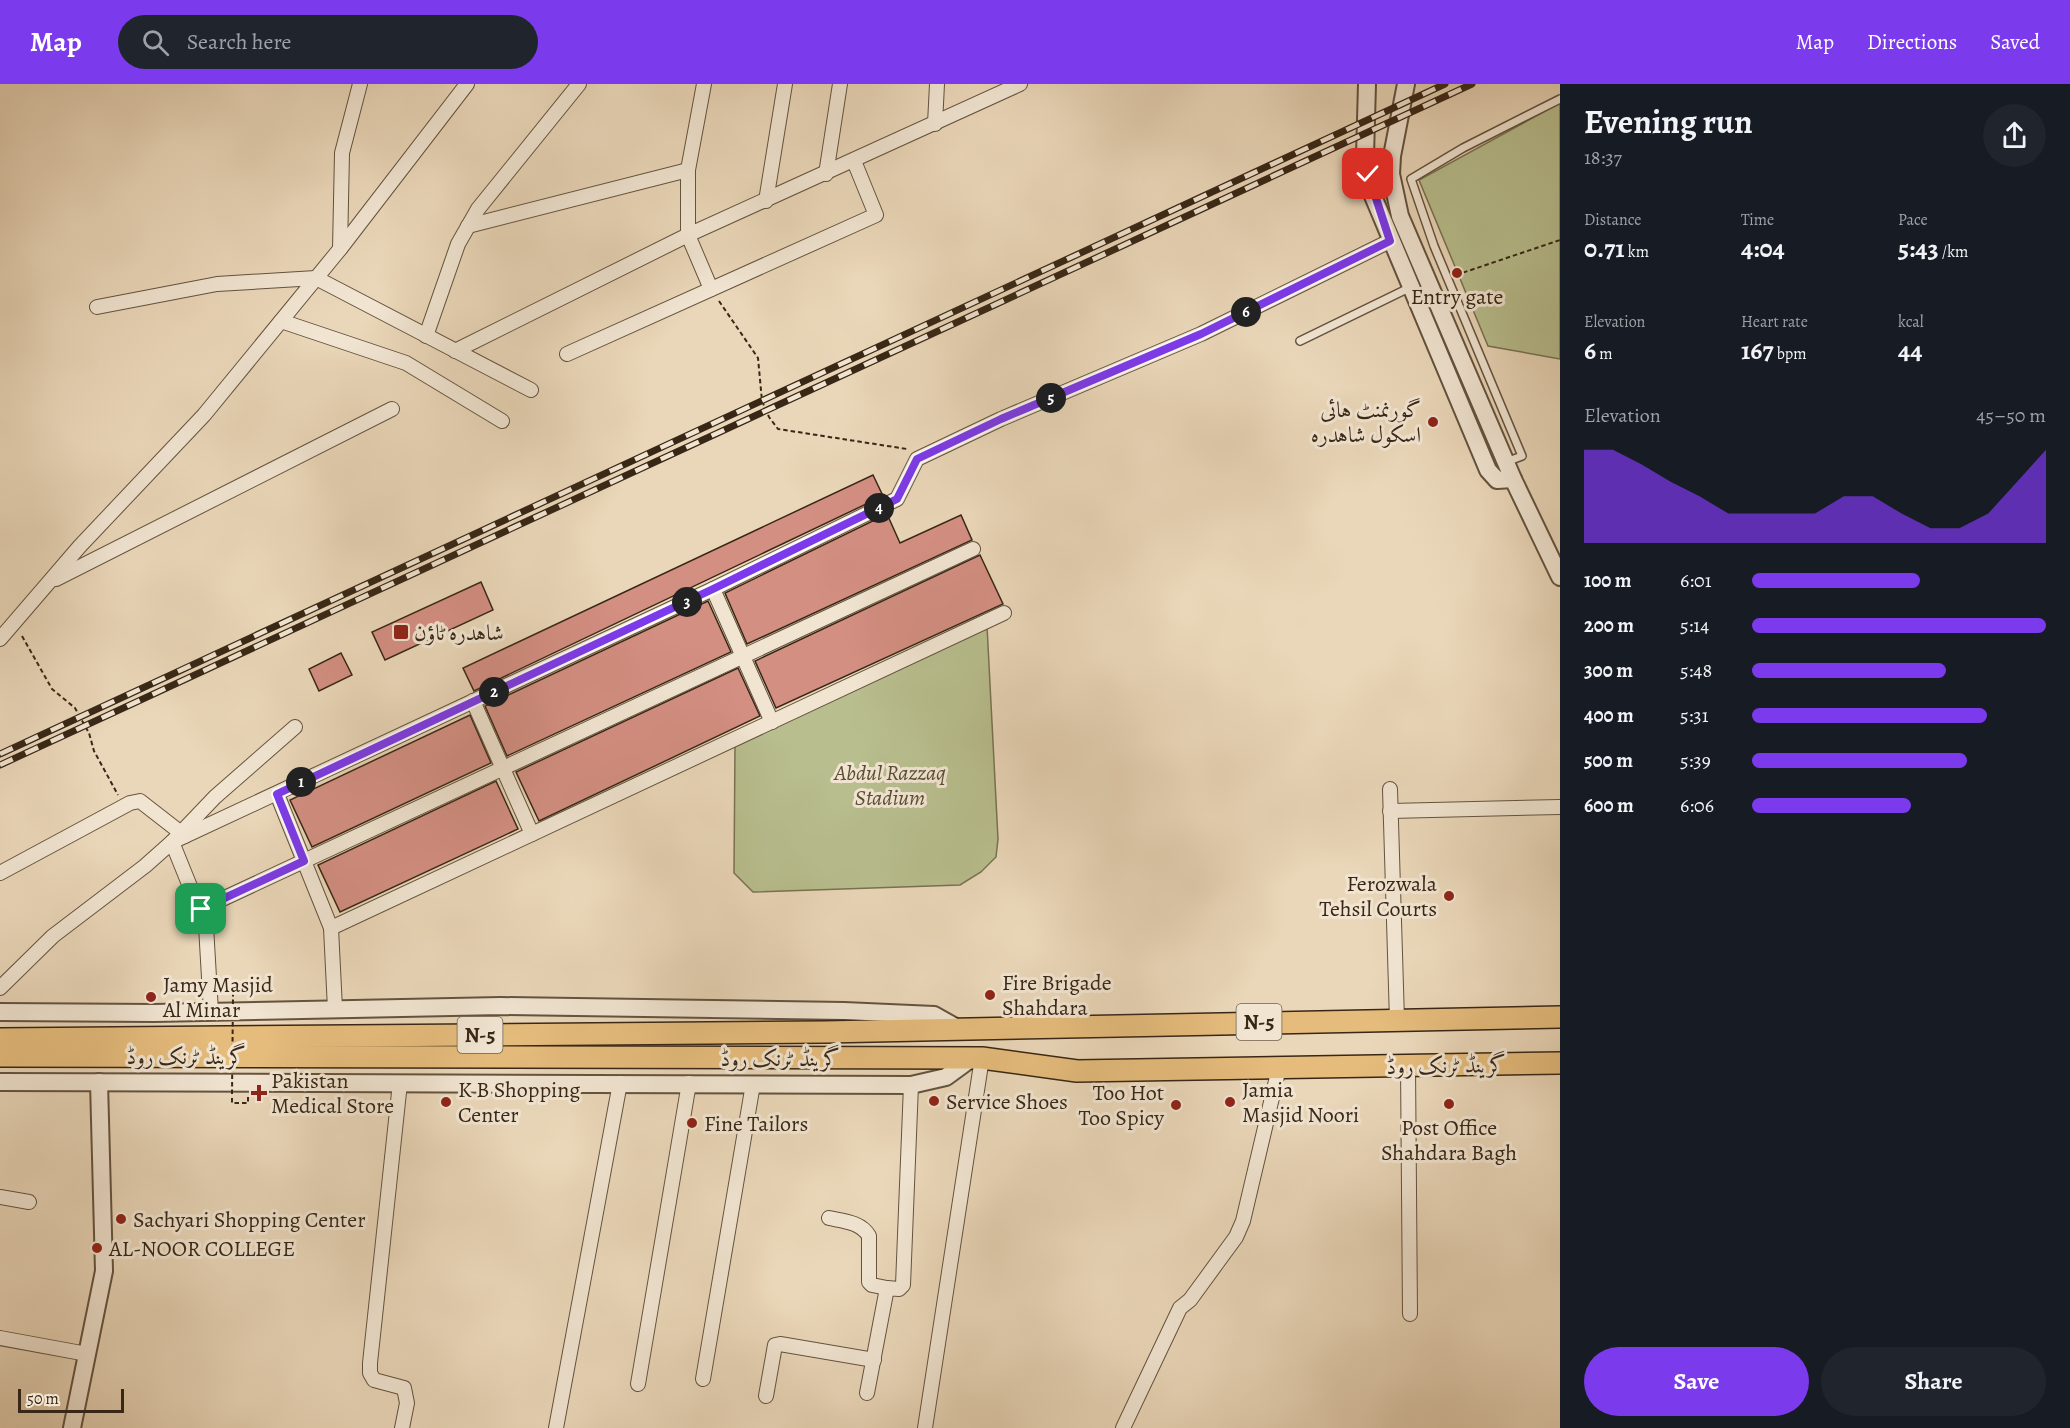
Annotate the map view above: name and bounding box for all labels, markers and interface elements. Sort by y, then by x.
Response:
search box [118,15,538,69]
text: Map [30,23,82,61]
icon: search [139,26,172,59]
text: Search here [187,27,291,57]
text: Map [1796,28,1834,56]
text: Directions [1867,28,1957,56]
text: Saved [1990,28,2040,56]
text: Evening run [1584,99,1753,144]
button: share [1983,104,2046,167]
text: 18:37 [1584,144,1622,171]
pin [1342,148,1393,199]
icon: check [1351,157,1384,190]
text: Distance [1584,209,1641,231]
text: Time [1741,209,1774,231]
text: Pace [1898,209,1928,231]
text: 0.71 [1584,231,1625,266]
text: 4:04 [1741,231,1785,266]
text: 5:43 [1898,231,1939,266]
text: km [1625,241,1649,263]
text: /km [1939,241,1968,263]
marker: Entry gate [1450,266,1464,280]
place label: Entry gate [1411,282,1503,312]
pin: 6 [1231,297,1261,327]
text: 6 [1242,301,1250,323]
text: Elevation [1584,311,1645,333]
text: Heart rate [1741,311,1808,333]
text: kcal [1898,311,1924,333]
text: 6 [1584,333,1596,368]
text: 167 [1741,333,1774,368]
text: 44 [1898,333,1922,368]
text: m [1596,343,1613,365]
text: bpm [1774,343,1807,365]
pin: 5 [1036,383,1066,413]
text: 5 [1048,387,1054,409]
place label: گورنمنٹ ہائی اسکول شاہدرہ [1311,395,1421,450]
text: Elevation [1584,402,1661,429]
text: 45–50 m [1976,402,2046,429]
marker: گورنمنٹ ہائی اسکول شاہدرہ [1426,415,1440,429]
pin: 4 [864,493,894,523]
text: 4 [875,497,883,519]
text: 100 m [1584,567,1632,594]
text: 6:01 [1680,567,1712,594]
pin: 3 [672,587,702,617]
text: 3 [684,591,690,613]
text: 200 m [1584,612,1634,639]
text: 5:14 [1680,612,1709,639]
place label: شاہدرہ ٹاؤن [414,618,504,648]
marker: شاہدرہ ٹاؤن [392,623,410,641]
text: 300 m [1584,657,1633,684]
text: 5:48 [1680,657,1712,684]
pin: 2 [479,677,509,707]
text: 2 [490,681,498,703]
text: 400 m [1584,702,1634,729]
text: 5:31 [1680,702,1709,729]
text: 500 m [1584,747,1633,774]
text: 5:39 [1680,747,1711,774]
park label: Abdul Razzaq Stadium [833,758,946,813]
pin: 1 [286,767,316,797]
text: 1 [298,771,304,793]
text: 600 m [1584,792,1634,819]
text: 6:06 [1680,792,1714,819]
place label: Ferozwala Tehsil Courts [1319,869,1438,924]
pin [175,883,226,934]
marker: Ferozwala Tehsil Courts [1442,889,1456,903]
icon: arrive [184,892,217,925]
place label: Fire Brigade Shahdara [1002,968,1112,1023]
place label: Jamy Masjid Al Minar [162,970,273,1025]
marker: Fire Brigade Shahdara [983,988,997,1002]
marker: Jamy Masjid Al Minar [144,990,158,1004]
road number: N-5 [1236,1004,1282,1040]
road number: N-5 [458,1017,502,1053]
street label: گرینڈ ٹرنک روڈ [126,1042,246,1072]
street label: گرینڈ ٹرنک روڈ [720,1044,840,1074]
street label: گرینڈ ٹرنک روڈ [1386,1050,1506,1082]
place label: Pakistan Medical Store [271,1066,394,1121]
place label: K B Shopping Center [458,1075,580,1130]
place label: Jamia Masjid Noori [1242,1075,1359,1130]
place label: Too Hot Too Spicy [1078,1078,1164,1133]
marker: Pakistan Medical Store [252,1086,266,1100]
place label: Service Shoes [946,1087,1068,1117]
marker: Service Shoes [927,1094,941,1108]
marker: K B Shopping Center [439,1095,453,1109]
marker: Jamia Masjid Noori [1223,1095,1237,1109]
marker: Post Office Shahdara Bagh [1442,1097,1456,1111]
marker: Too Hot Too Spicy [1169,1098,1183,1112]
place label: Fine Tailors [704,1109,808,1139]
place label: Post Office Shahdara Bagh [1381,1113,1517,1168]
marker: Fine Tailors [685,1116,699,1130]
place label: Sachyari Shopping Center [133,1205,366,1235]
marker: Sachyari Shopping Center [114,1212,128,1226]
place label: AL-NOOR COLLEGE [108,1234,295,1264]
marker: AL-NOOR COLLEGE [90,1241,104,1255]
button: Save [1584,1347,1809,1416]
button: Share [1821,1347,2046,1416]
scale bar [18,1386,124,1414]
text: 50 m [27,1388,59,1410]

